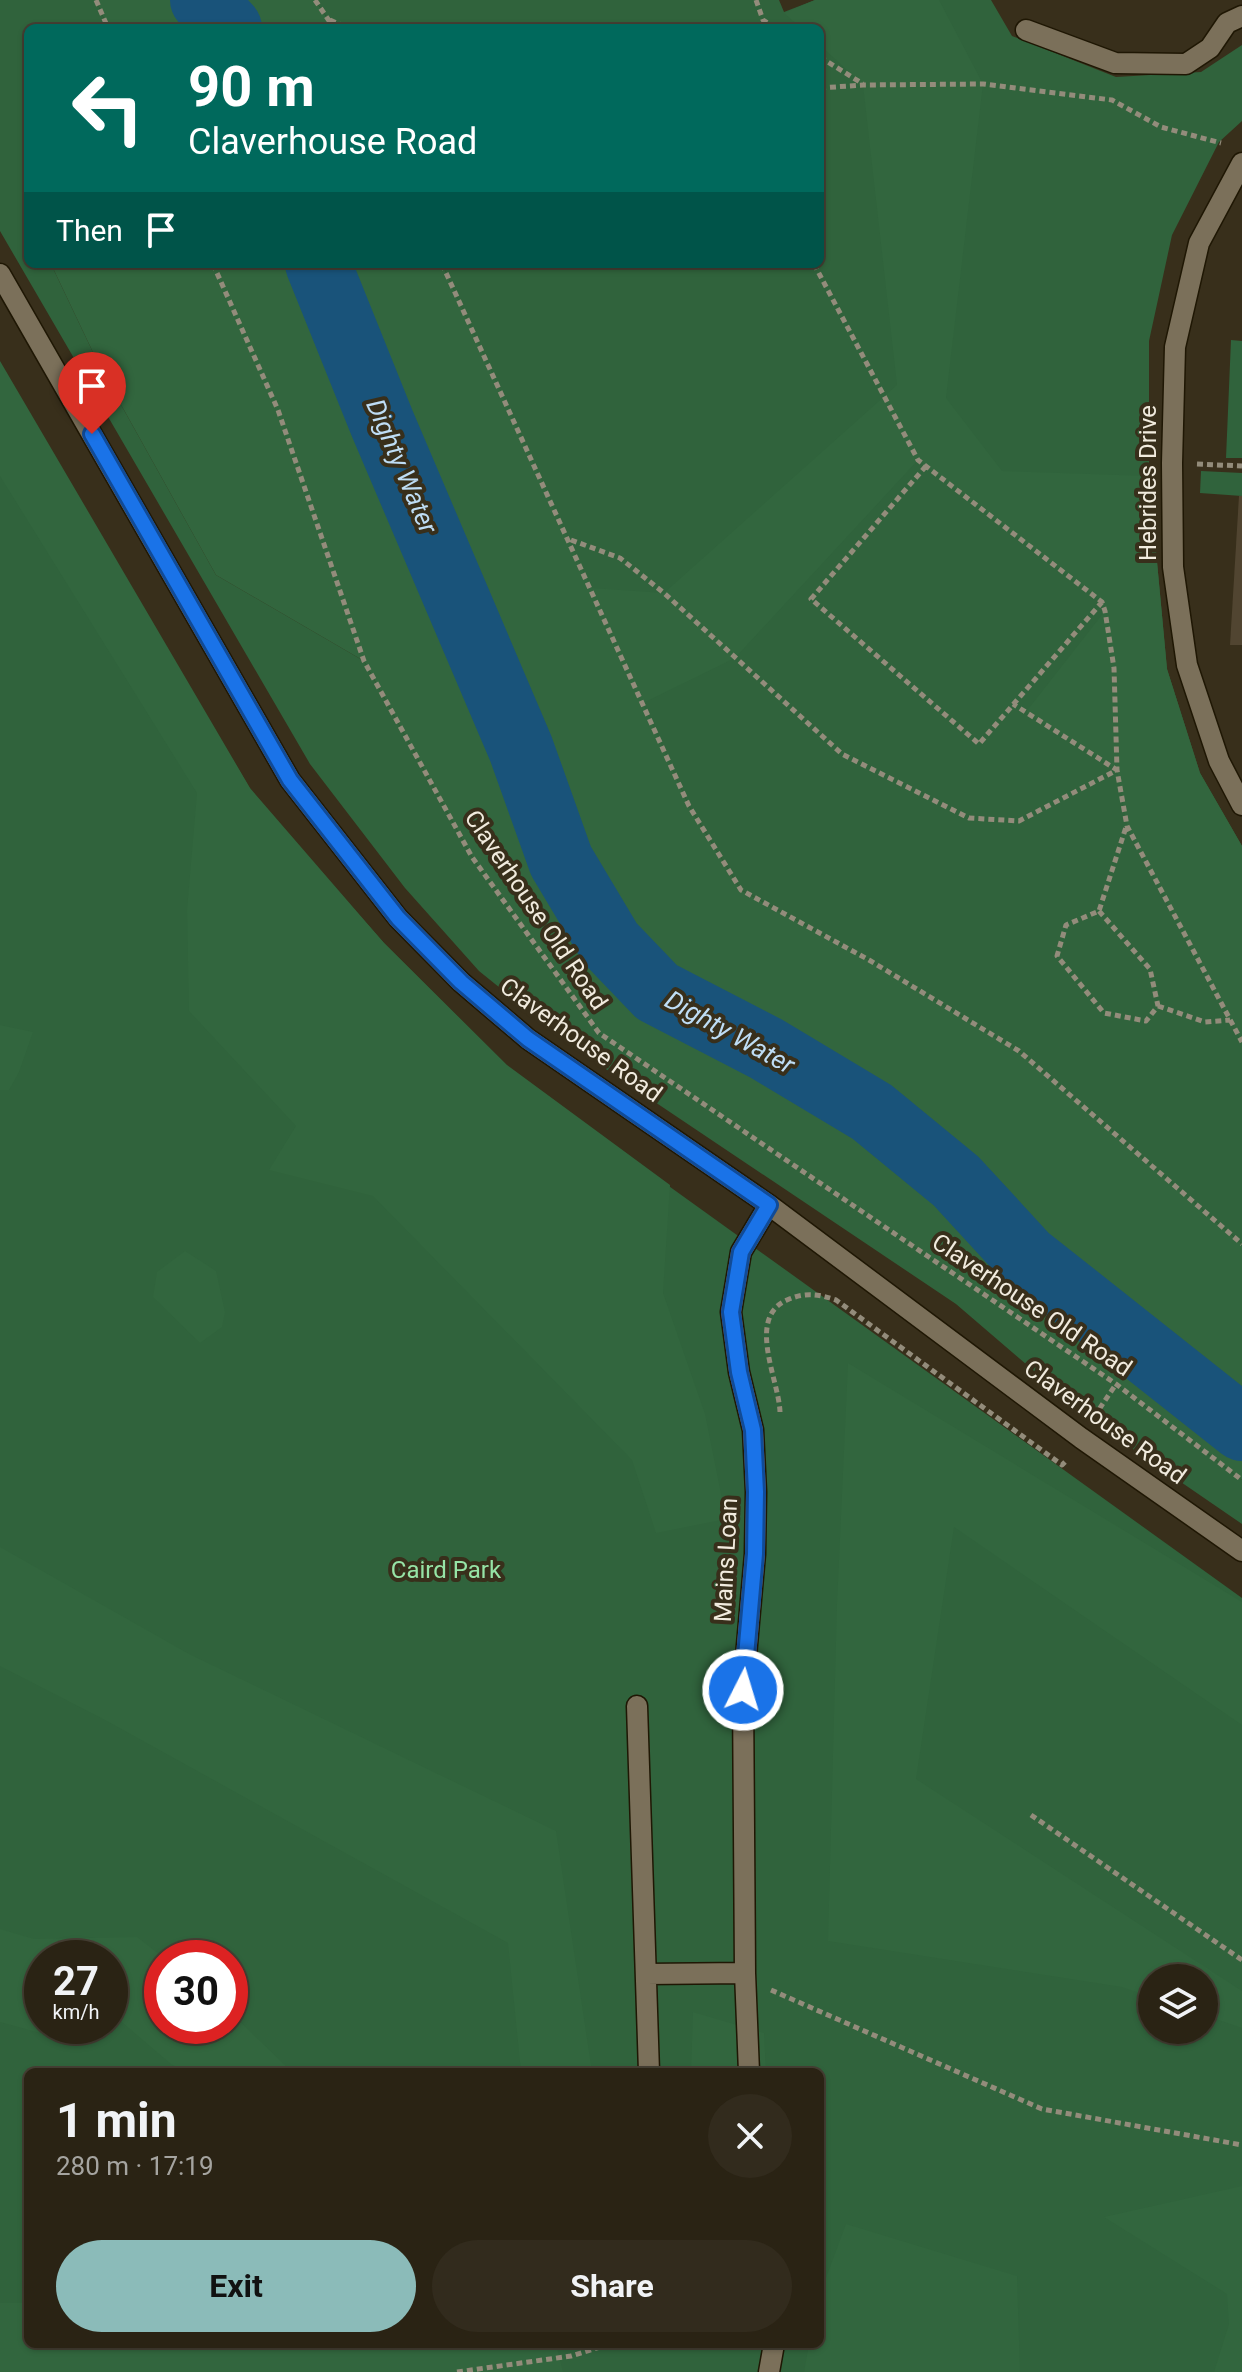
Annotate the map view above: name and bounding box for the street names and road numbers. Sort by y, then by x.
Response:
street label: Hebrides Drive [1134,405,1162,561]
street label: Claverhouse Old Road [459,805,613,1015]
street label: Claverhouse Road [495,972,667,1108]
street label: Claverhouse Old Road [927,1228,1137,1382]
street label: Claverhouse Road [1019,1354,1191,1490]
street label: Mains Loan [709,1497,743,1623]

